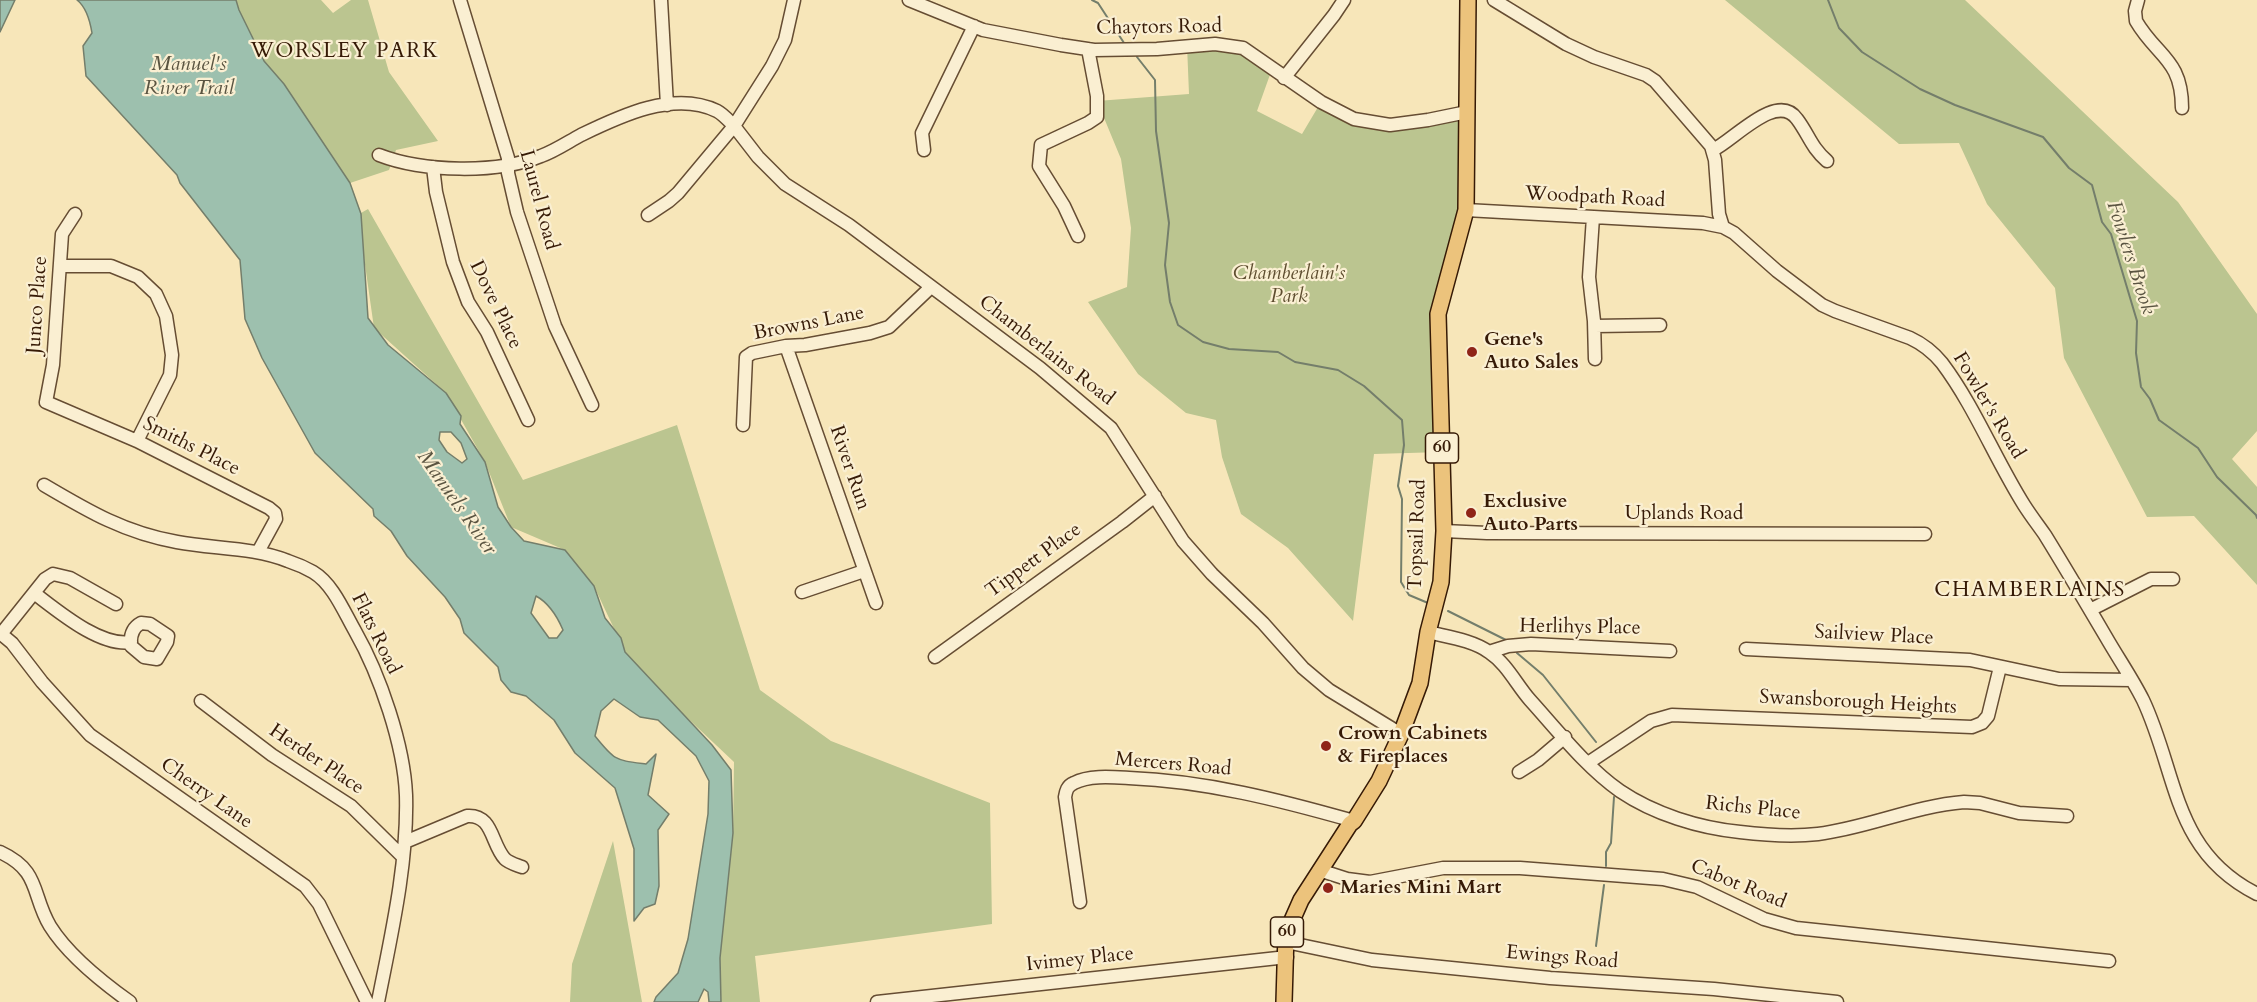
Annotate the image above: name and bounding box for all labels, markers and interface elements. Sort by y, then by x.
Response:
street label: Chaytors Road [1096,15,1222,41]
district label: WORSLEY PARK [251,39,439,65]
water label: Manuel's River Trail [144,52,234,102]
street label: Laurel Road [513,147,563,253]
street label: Woodpath Road [1524,182,1666,214]
water label: Fowlers Brook [2100,198,2160,318]
street label: Junco Place [23,255,53,355]
street label: Dove Place [463,257,527,353]
park label: Chamberlain's Park [1233,262,1345,309]
street label: Chamberlains Road [973,291,1119,411]
street label: Browns Lane [752,302,866,346]
place label: Gene's Auto Sales [1484,328,1579,375]
marker: Gene's Auto Sales [1465,345,1479,359]
street label: Fowler's Road [1947,348,2029,464]
street label: Smiths Place [138,412,244,482]
street label: River Run [823,423,875,513]
road number: 60 [1426,433,1458,463]
water label: Manuels River [411,446,501,560]
street label: Topsail Road [1404,479,1432,591]
place label: Exclusive Auto Parts [1483,490,1578,537]
street label: Uplands Road [1625,502,1743,526]
marker: Exclusive Auto Parts [1464,506,1478,520]
street label: Tippett Place [981,518,1087,604]
district label: CHAMBERLAINS [1934,578,2126,604]
street label: Flats Road [345,589,405,679]
street label: Herlihys Place [1519,615,1641,641]
street label: Sailview Place [1814,621,1934,651]
street label: Swansborough Heights [1759,686,1957,720]
street label: Herder Place [264,720,368,800]
place label: Crown Cabinets & Fireplaces [1338,722,1488,769]
marker: Crown Cabinets & Fireplaces [1319,739,1333,753]
street label: Mercers Road [1114,748,1232,782]
street label: Cherry Lane [155,753,257,835]
street label: Richs Place [1704,792,1802,826]
street label: Cabot Road [1687,855,1789,915]
place label: Maries Mini Mart [1340,876,1501,900]
marker: Maries Mini Mart [1321,881,1335,895]
road number: 60 [1270,917,1304,947]
street label: Ewings Road [1505,941,1619,975]
street label: Ivimey Place [1025,942,1135,978]

